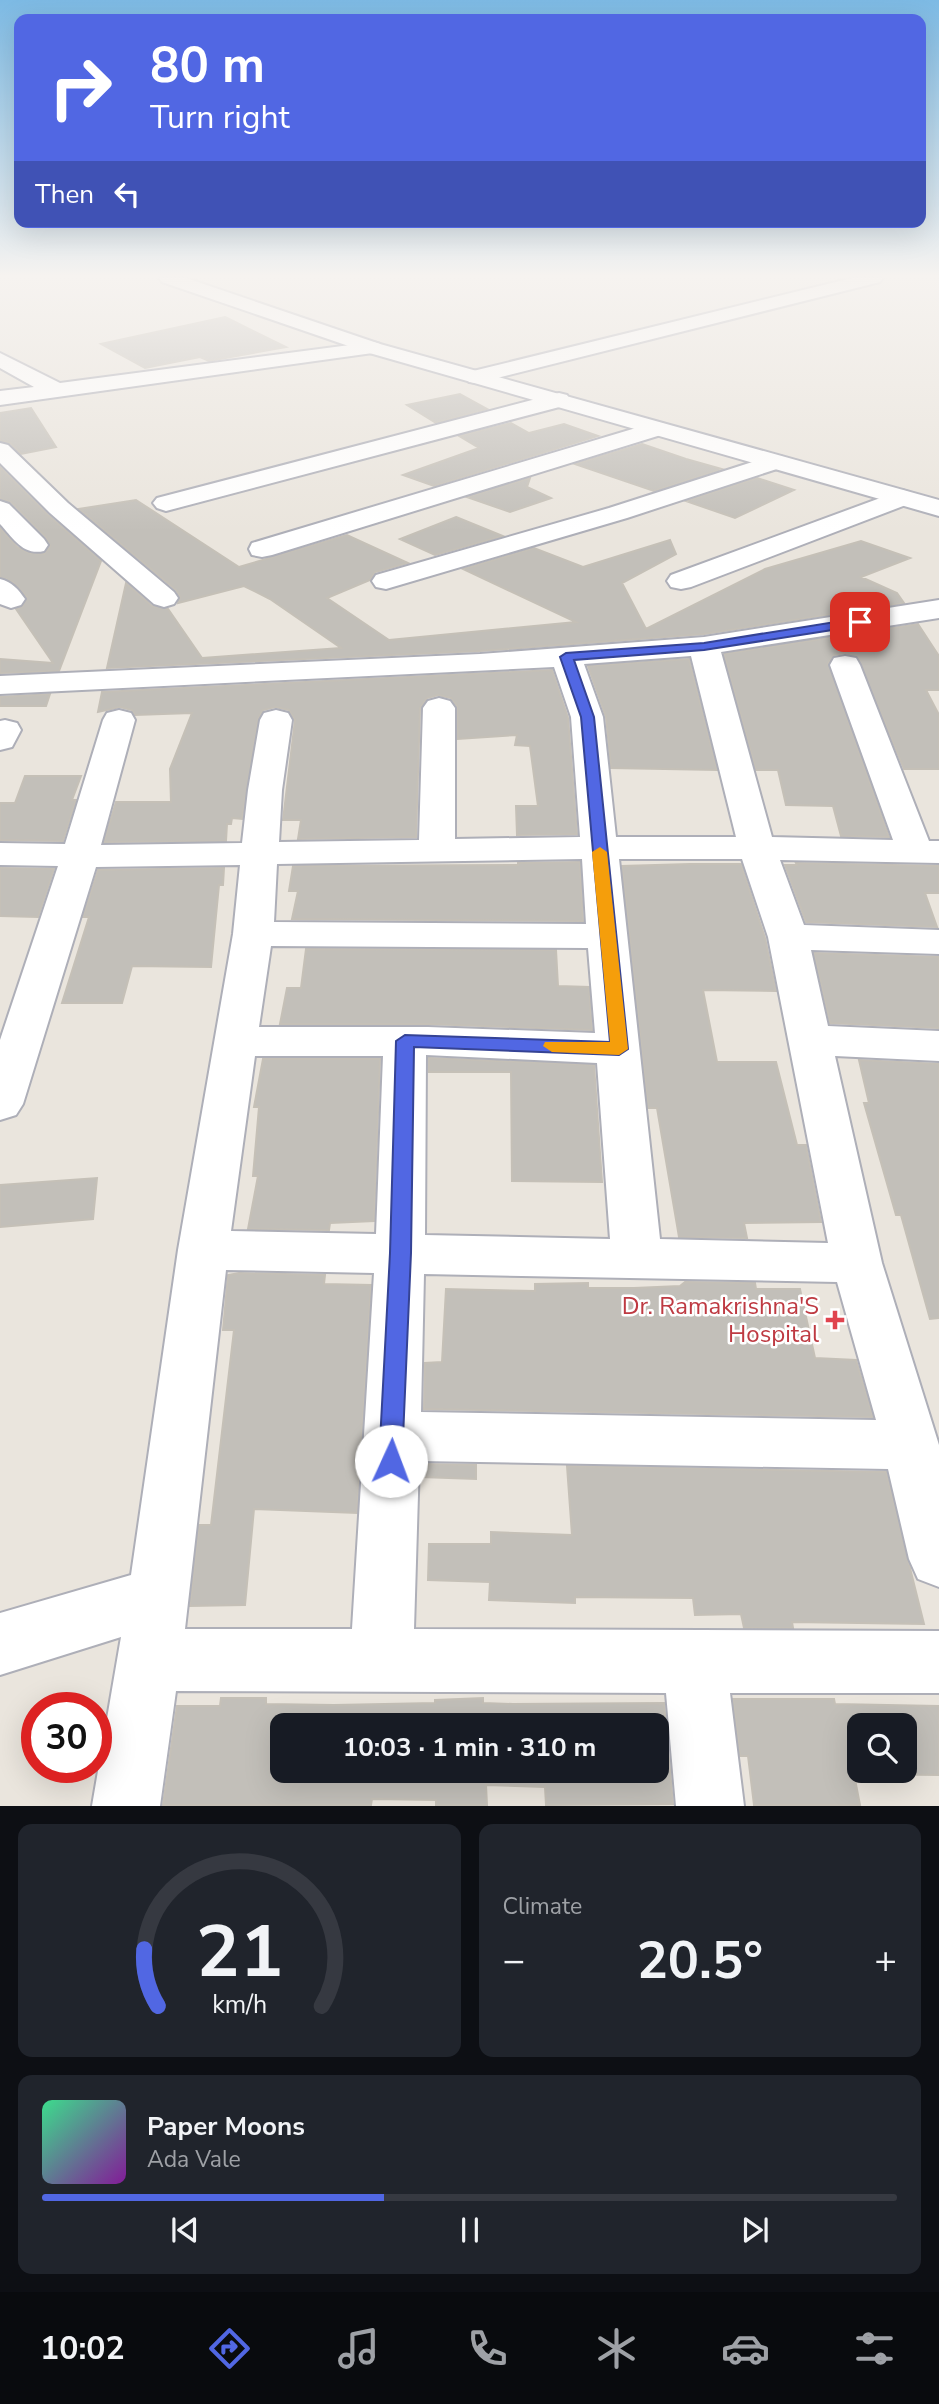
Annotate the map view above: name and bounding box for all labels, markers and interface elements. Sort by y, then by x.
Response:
text: 80 m [150,32,265,99]
icon: right [35,42,126,133]
text: Turn right [150,96,290,139]
icon: left [108,175,146,213]
text: Then [35,177,94,212]
pin [830,592,890,652]
icon: arrive [841,603,879,641]
place label: Dr. Ramakrishna'S Hospital [622,1290,819,1350]
marker: Dr. Ramakrishna'S Hospital [825,1310,845,1330]
position arrow [354,1424,428,1498]
speed limit sign: 30 [21,1692,112,1783]
map controls [847,1713,917,1783]
button: search [847,1713,917,1783]
text: 10:03 · 1 min · 310 m [343,1730,596,1765]
text: Climate [503,1891,582,1922]
text: 21 [196,1903,283,2003]
text: 20.5° [637,1925,763,1996]
text: − [503,1935,525,1986]
text: + [874,1935,897,1986]
text: km/h [212,1988,267,2022]
text: Paper Moons [147,2109,305,2144]
text: Ada Vale [147,2144,241,2175]
icon: previous [166,2211,204,2249]
icon: pause [451,2211,489,2249]
icon: next [736,2211,774,2249]
icon: directions [205,2324,254,2373]
icon: music [334,2324,383,2373]
icon: phone [463,2324,512,2373]
icon: climate [592,2324,641,2373]
icon: car [721,2324,770,2373]
icon: filters [850,2324,899,2373]
text: 10:02 [40,2327,125,2370]

